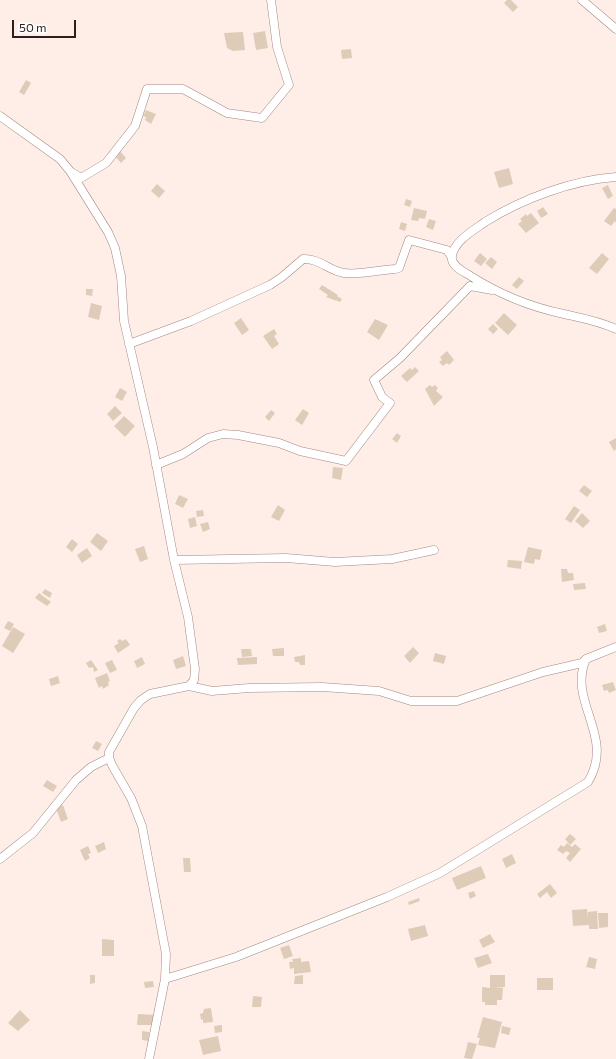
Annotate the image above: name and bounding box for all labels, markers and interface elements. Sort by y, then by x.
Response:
scale bar [14,12,78,38]
text: 50 m [19,20,47,34]

